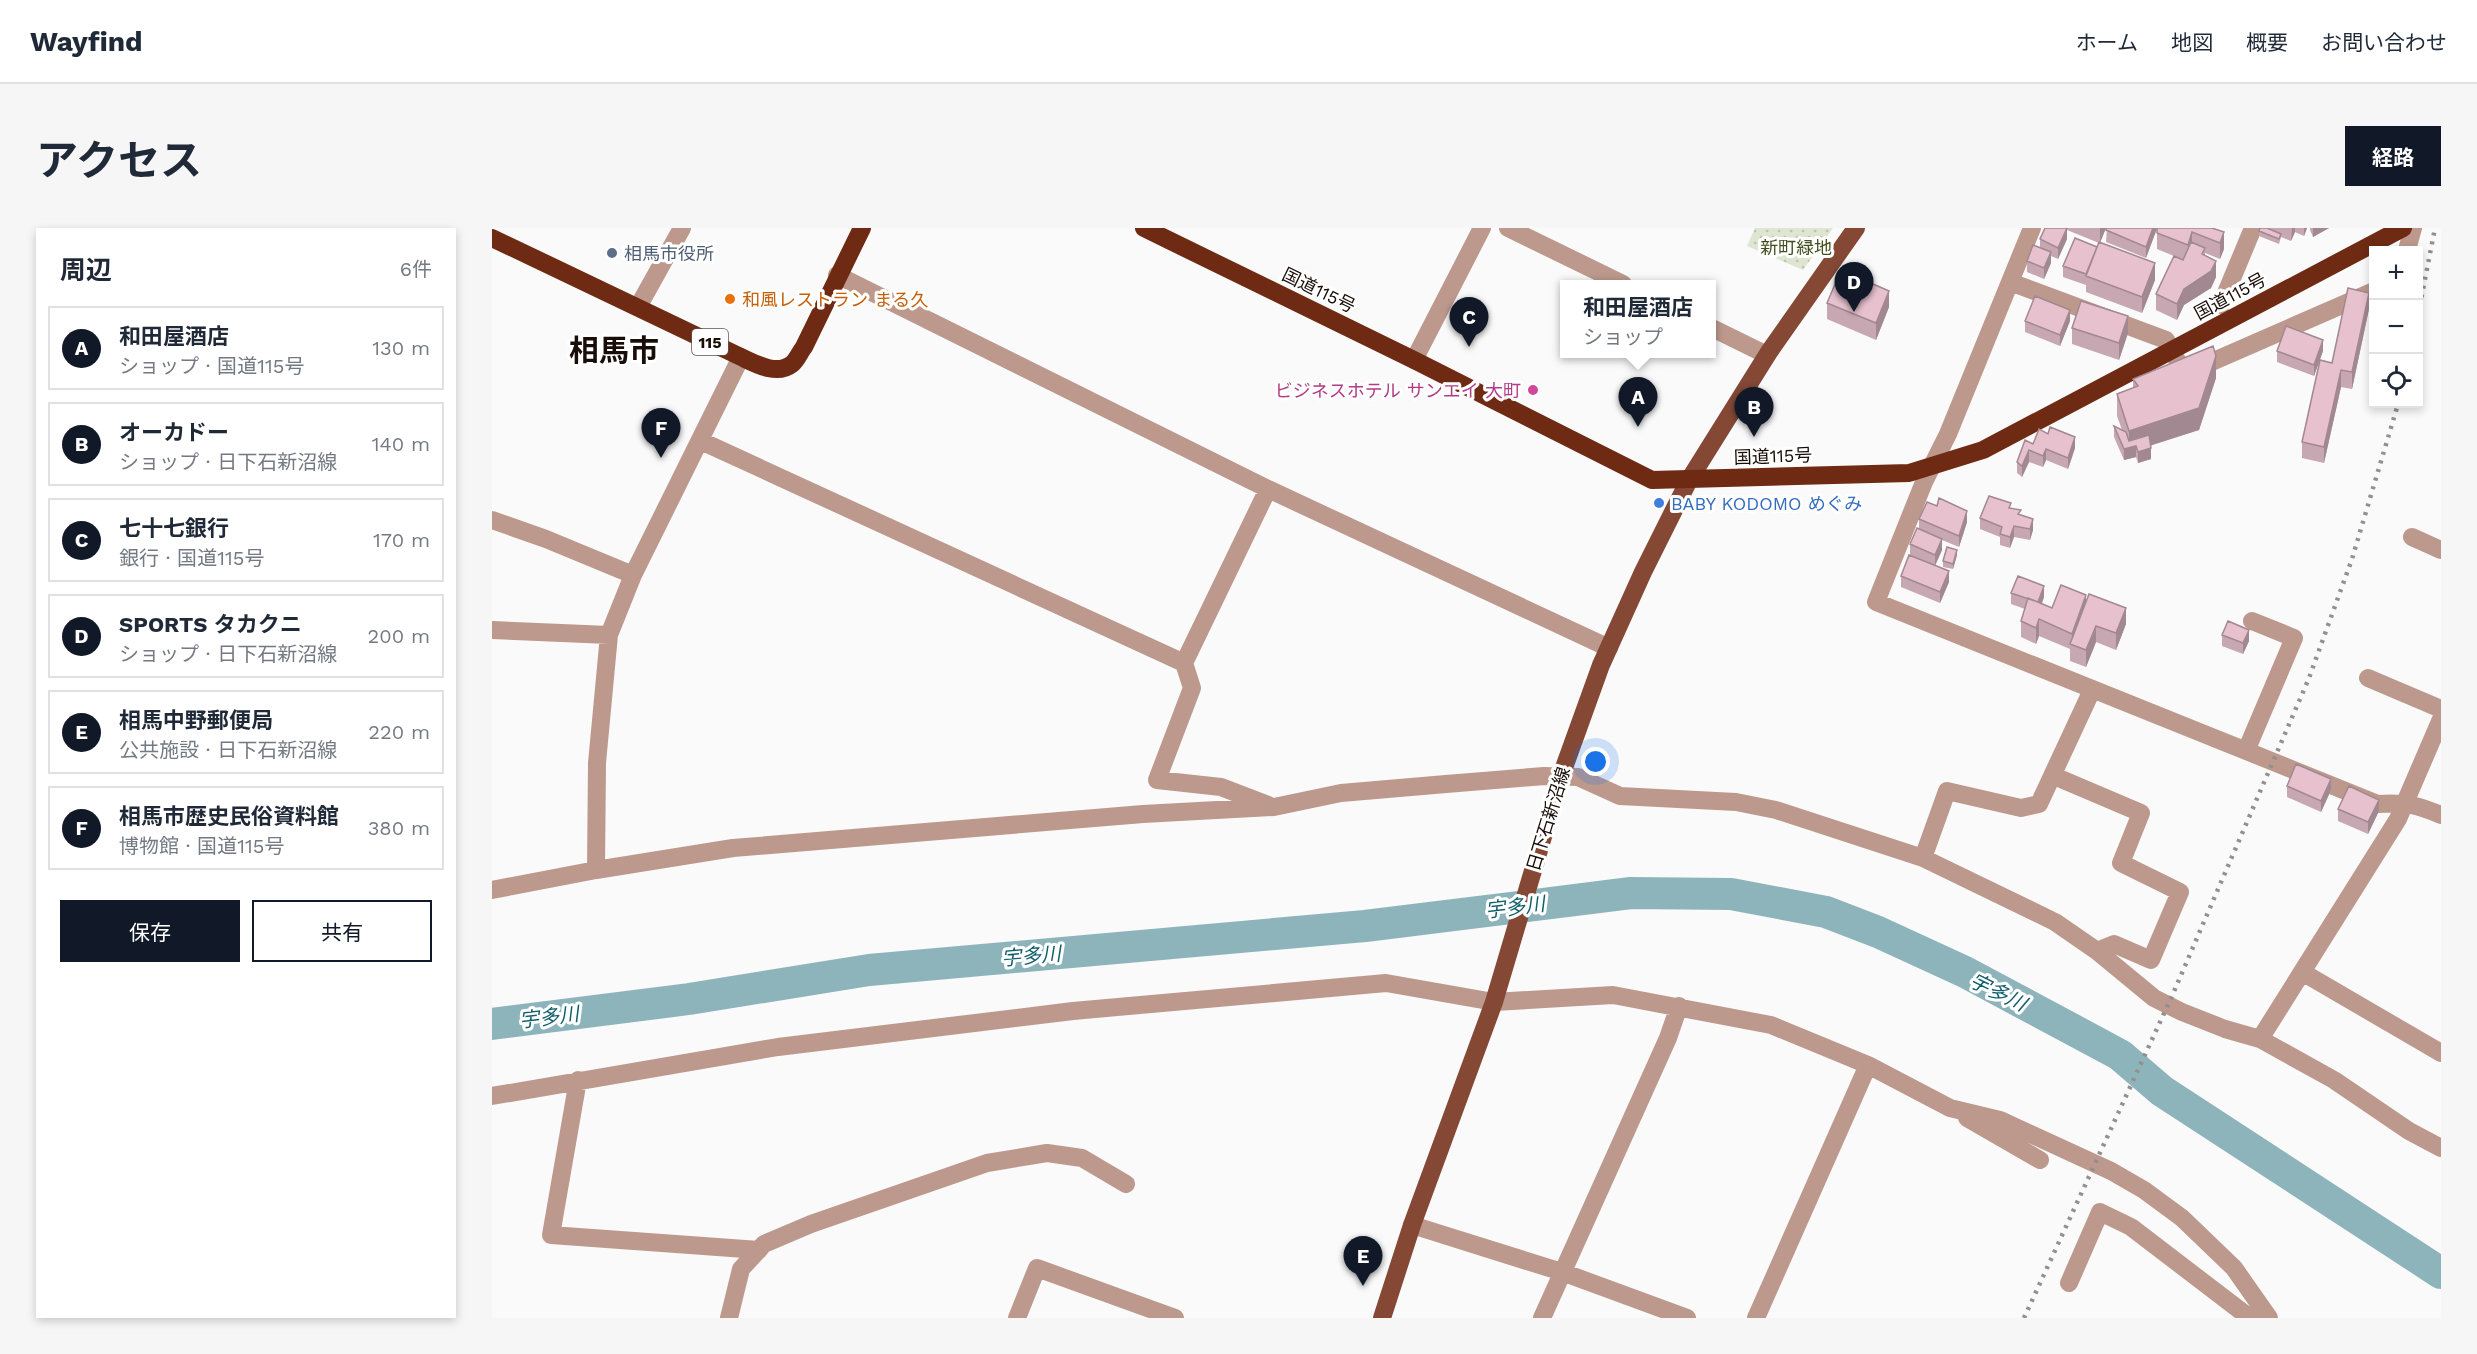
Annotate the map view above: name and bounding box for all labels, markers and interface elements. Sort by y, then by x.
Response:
text: Wayfind [30,25,143,58]
text: ホーム [2076,30,2138,55]
text: 地図 [2171,30,2213,55]
text: 概要 [2246,30,2288,55]
text: お問い合わせ [2321,30,2447,55]
button: 経路 [2345,126,2441,186]
text: アクセス [36,136,202,185]
park label: 新町緑地 [1760,237,1832,258]
place label: 相馬市役所 [624,243,714,264]
marker: 相馬市役所 [605,246,619,260]
map controls [2369,246,2423,408]
button: + [2369,246,2423,300]
text: 周辺 [60,255,112,285]
text: 6件 [400,257,432,281]
pin: D [1834,262,1874,312]
street label: 国道115号 [1279,263,1359,317]
street label: 国道115号 [2190,268,2270,324]
popup [1560,280,1716,358]
place label: 和風レストラン まる久 [742,289,928,310]
marker: 和風レストラン まる久 [723,292,737,306]
text: 和田屋酒店 [1583,295,1693,320]
pin: C [1450,298,1488,347]
button: − [2369,300,2423,354]
text: 和田屋酒店 [119,324,229,349]
text: ショップ [1583,325,1663,349]
road number: 115 [692,329,728,355]
district label: 相馬市 [569,333,659,368]
text: A [75,336,88,360]
text: 130 m [372,336,430,360]
text: ショップ · 国道115号 [119,354,304,378]
button: locate [2369,354,2423,408]
pin: A [1618,378,1658,427]
place label: ビジネスホテル サンエイ 大町 [1275,380,1521,401]
marker: ビジネスホテル サンエイ 大町 [1526,383,1540,397]
pin: B [1734,388,1774,437]
pin: F [642,408,680,458]
text: オーカドー [119,420,229,445]
text: B [75,432,88,456]
text: 140 m [372,432,430,456]
street label: 国道115号 [1733,444,1813,468]
text: ショップ · 日下石新沼線 [119,450,337,474]
place label: BABY KODOMO めぐみ [1671,493,1862,514]
marker: BABY KODOMO めぐみ [1652,496,1666,510]
text: 七十七銀行 [119,516,229,541]
text: C [75,528,88,552]
text: 170 m [373,528,430,552]
text: 銀行 · 国道115号 [119,546,264,570]
text: SPORTS タカクニ [119,612,302,637]
text: D [74,624,89,648]
text: 200 m [368,624,430,648]
text: ショップ · 日下石新沼線 [119,642,337,666]
text: 相馬中野郵便局 [119,708,273,733]
text: E [75,720,88,744]
text: 220 m [368,720,430,744]
text: 公共施設 · 日下石新沼線 [119,738,337,762]
your location [1581,747,1610,776]
street label: 日下石新沼線 [1522,764,1574,874]
text: 相馬市歴史民俗資料館 [119,804,339,829]
text: F [75,816,88,840]
text: 380 m [368,816,430,840]
text: 博物館 · 国道115号 [119,834,284,858]
water label: 宇多川 [1484,891,1548,923]
button: 保存 [60,900,240,962]
button: 共有 [252,900,432,962]
water label: 宇多川 [1000,941,1064,971]
water label: 宇多川 [1966,968,2032,1017]
water label: 宇多川 [518,1001,582,1033]
pin: E [1344,1236,1382,1286]

